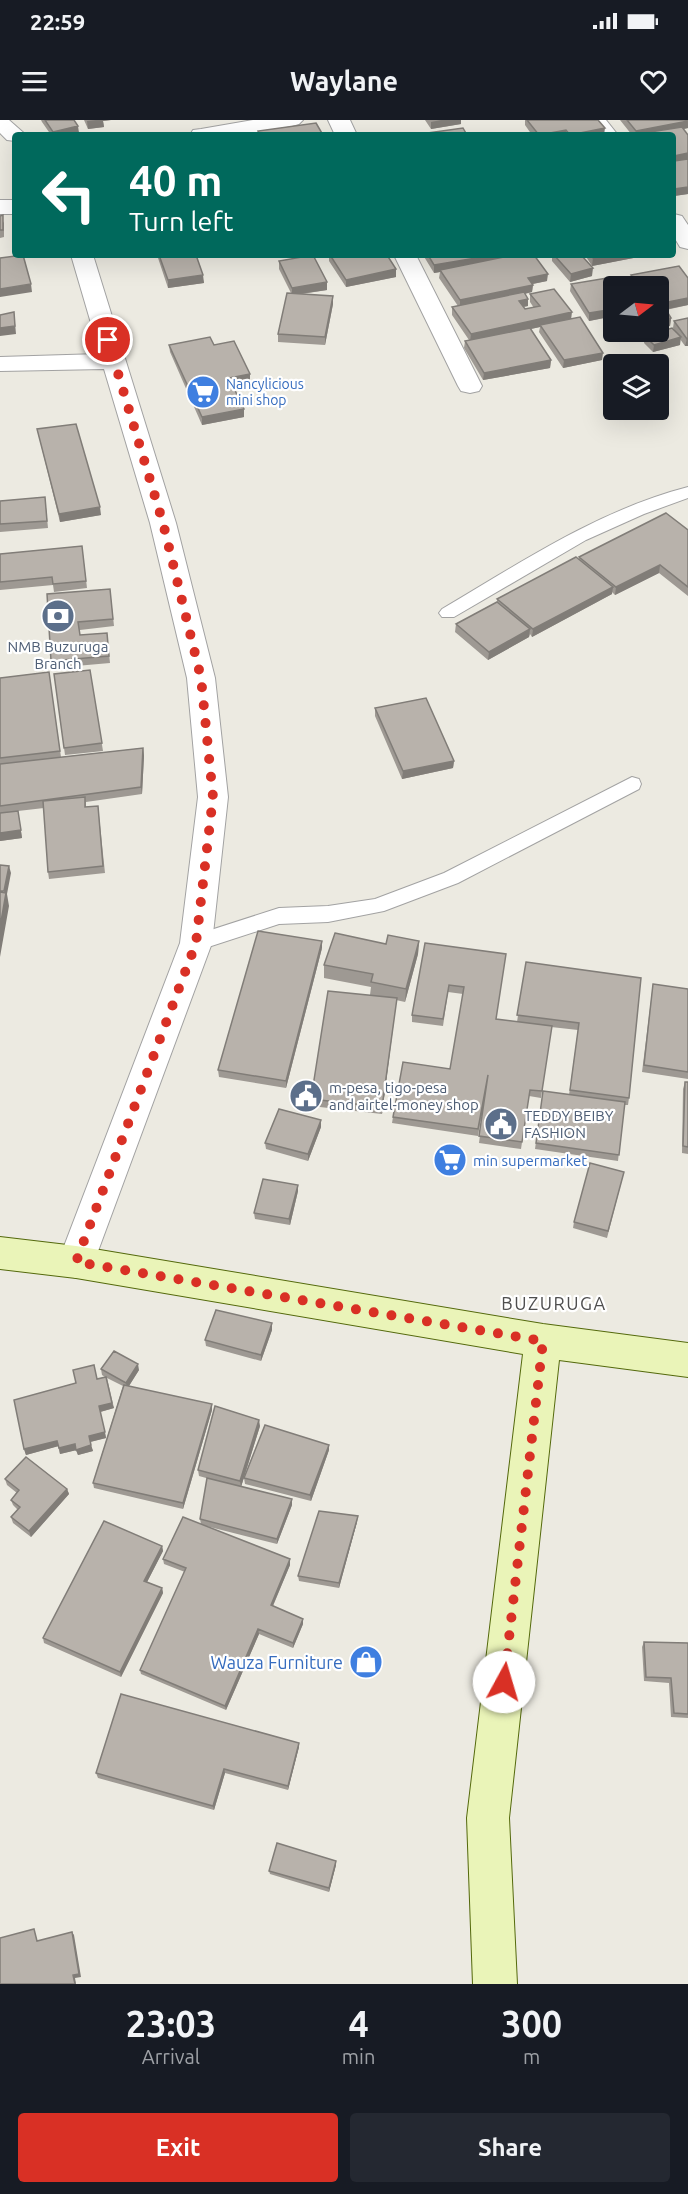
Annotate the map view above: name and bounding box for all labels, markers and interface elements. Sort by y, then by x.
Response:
text: 22:59 [30,9,85,34]
icon: menu [18,65,51,98]
icon: heart [637,65,670,98]
text: Waylane [290,66,398,96]
icon: left [30,156,108,234]
text: 40 m [129,157,223,204]
text: Turn left [129,206,233,236]
north arrow [603,276,669,342]
map controls [603,276,669,420]
pin [82,314,133,365]
icon: arrive [91,323,124,356]
button: layers [603,354,669,420]
supermarket icon: Nancylicious mini shop [185,374,221,410]
place label: Nancylicious mini shop [226,376,304,408]
bank icon: NMB Buzuruga Branch [40,598,76,634]
place label: NMB Buzuruga Branch [8,638,108,672]
public building icon: m-pesa, tigo-pesa and airtel-money shop [288,1078,324,1114]
place label: m-pesa, tigo-pesa and airtel-money shop [329,1079,479,1113]
public building icon: TEDDY BEIBY FASHION [483,1106,519,1142]
place label: TEDDY BEIBY FASHION [524,1107,614,1141]
supermarket icon: min supermarket [432,1142,468,1178]
place label: min supermarket [473,1152,587,1169]
district label: BUZURUGA [501,1293,607,1313]
shop icon: Wauza Furniture [348,1644,384,1680]
position arrow [472,1650,536,1714]
place label: Wauza Furniture [211,1652,343,1672]
text: 23:03 [126,2003,216,2044]
text: 4 [348,2003,369,2044]
text: 300 [501,2003,562,2044]
text: Arrival [142,2045,200,2068]
text: min [342,2045,375,2068]
text: m [523,2045,540,2068]
button: Exit [18,2113,338,2182]
button: Share [350,2113,670,2182]

